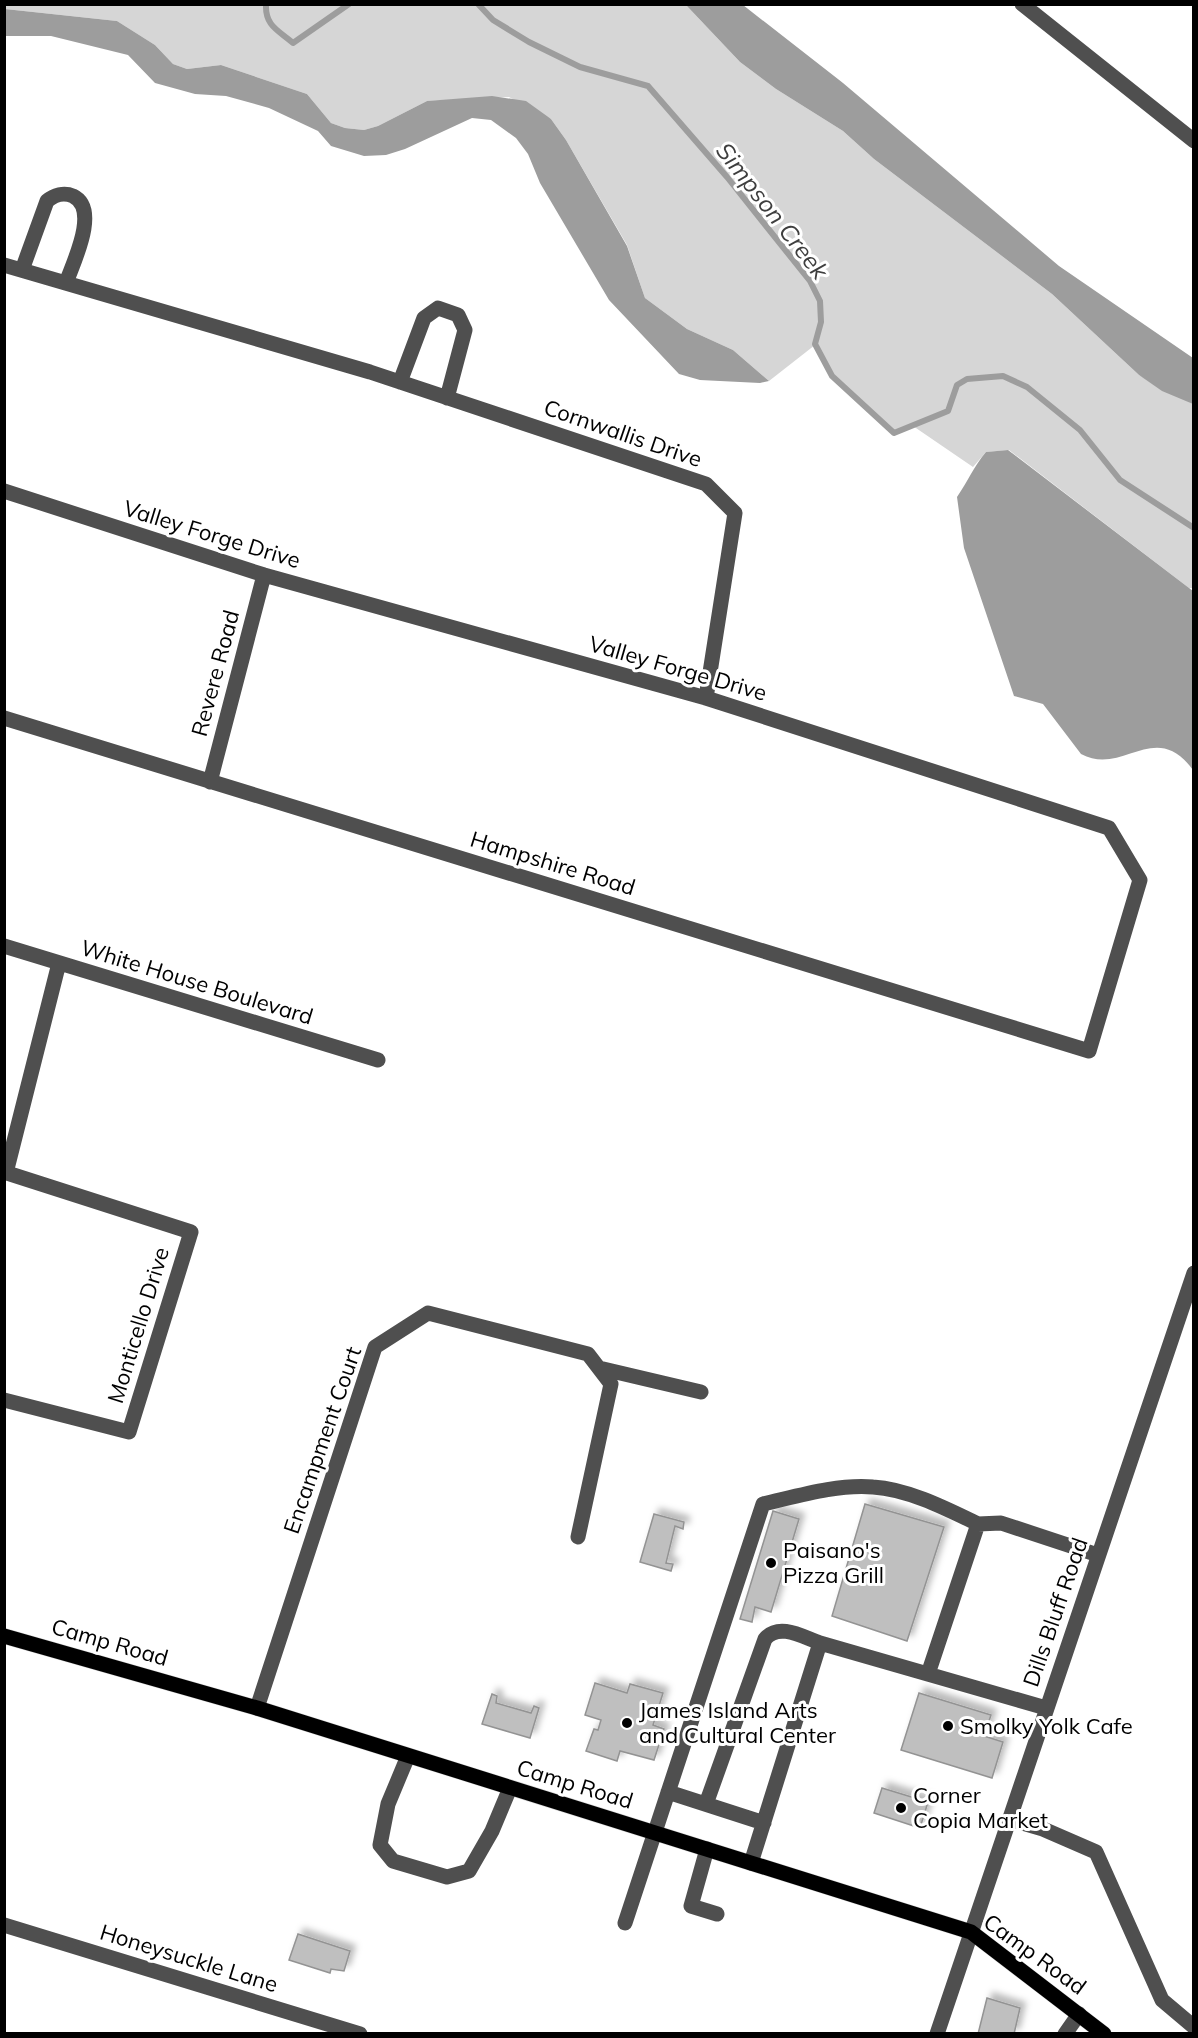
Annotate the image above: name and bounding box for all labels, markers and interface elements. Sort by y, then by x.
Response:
water label: Simpson Creek [710,136,836,285]
street label: Cornwallis Drive [540,393,706,473]
street label: Valley Forge Drive [120,494,304,574]
street label: Revere Road [185,607,245,739]
street label: Valley Forge Drive [586,629,770,707]
street label: Hampshire Road [467,825,639,901]
street label: White House Boulevard [77,933,317,1031]
street label: Monticello Drive [101,1244,175,1406]
street label: Encampment Court [277,1343,367,1537]
street label: Dills Bluff Road [1016,1534,1094,1690]
place label: Paisano's Pizza Grill [783,1536,884,1589]
marker: Paisano's Pizza Grill [764,1556,778,1570]
street label: Camp Road [48,1612,172,1672]
place label: James Island Arts and Cultural Center [639,1696,836,1749]
place label: Smolky Yolk Cafe [960,1712,1133,1740]
marker: James Island Arts and Cultural Center [620,1716,634,1730]
marker: Smolky Yolk Cafe [941,1719,955,1733]
street label: Camp Road [513,1753,637,1815]
place label: Corner Copia Market [913,1781,1048,1834]
marker: Corner Copia Market [894,1801,908,1815]
street label: Camp Road [978,1907,1092,2001]
street label: Honeysuckle Lane [97,1918,281,1998]

